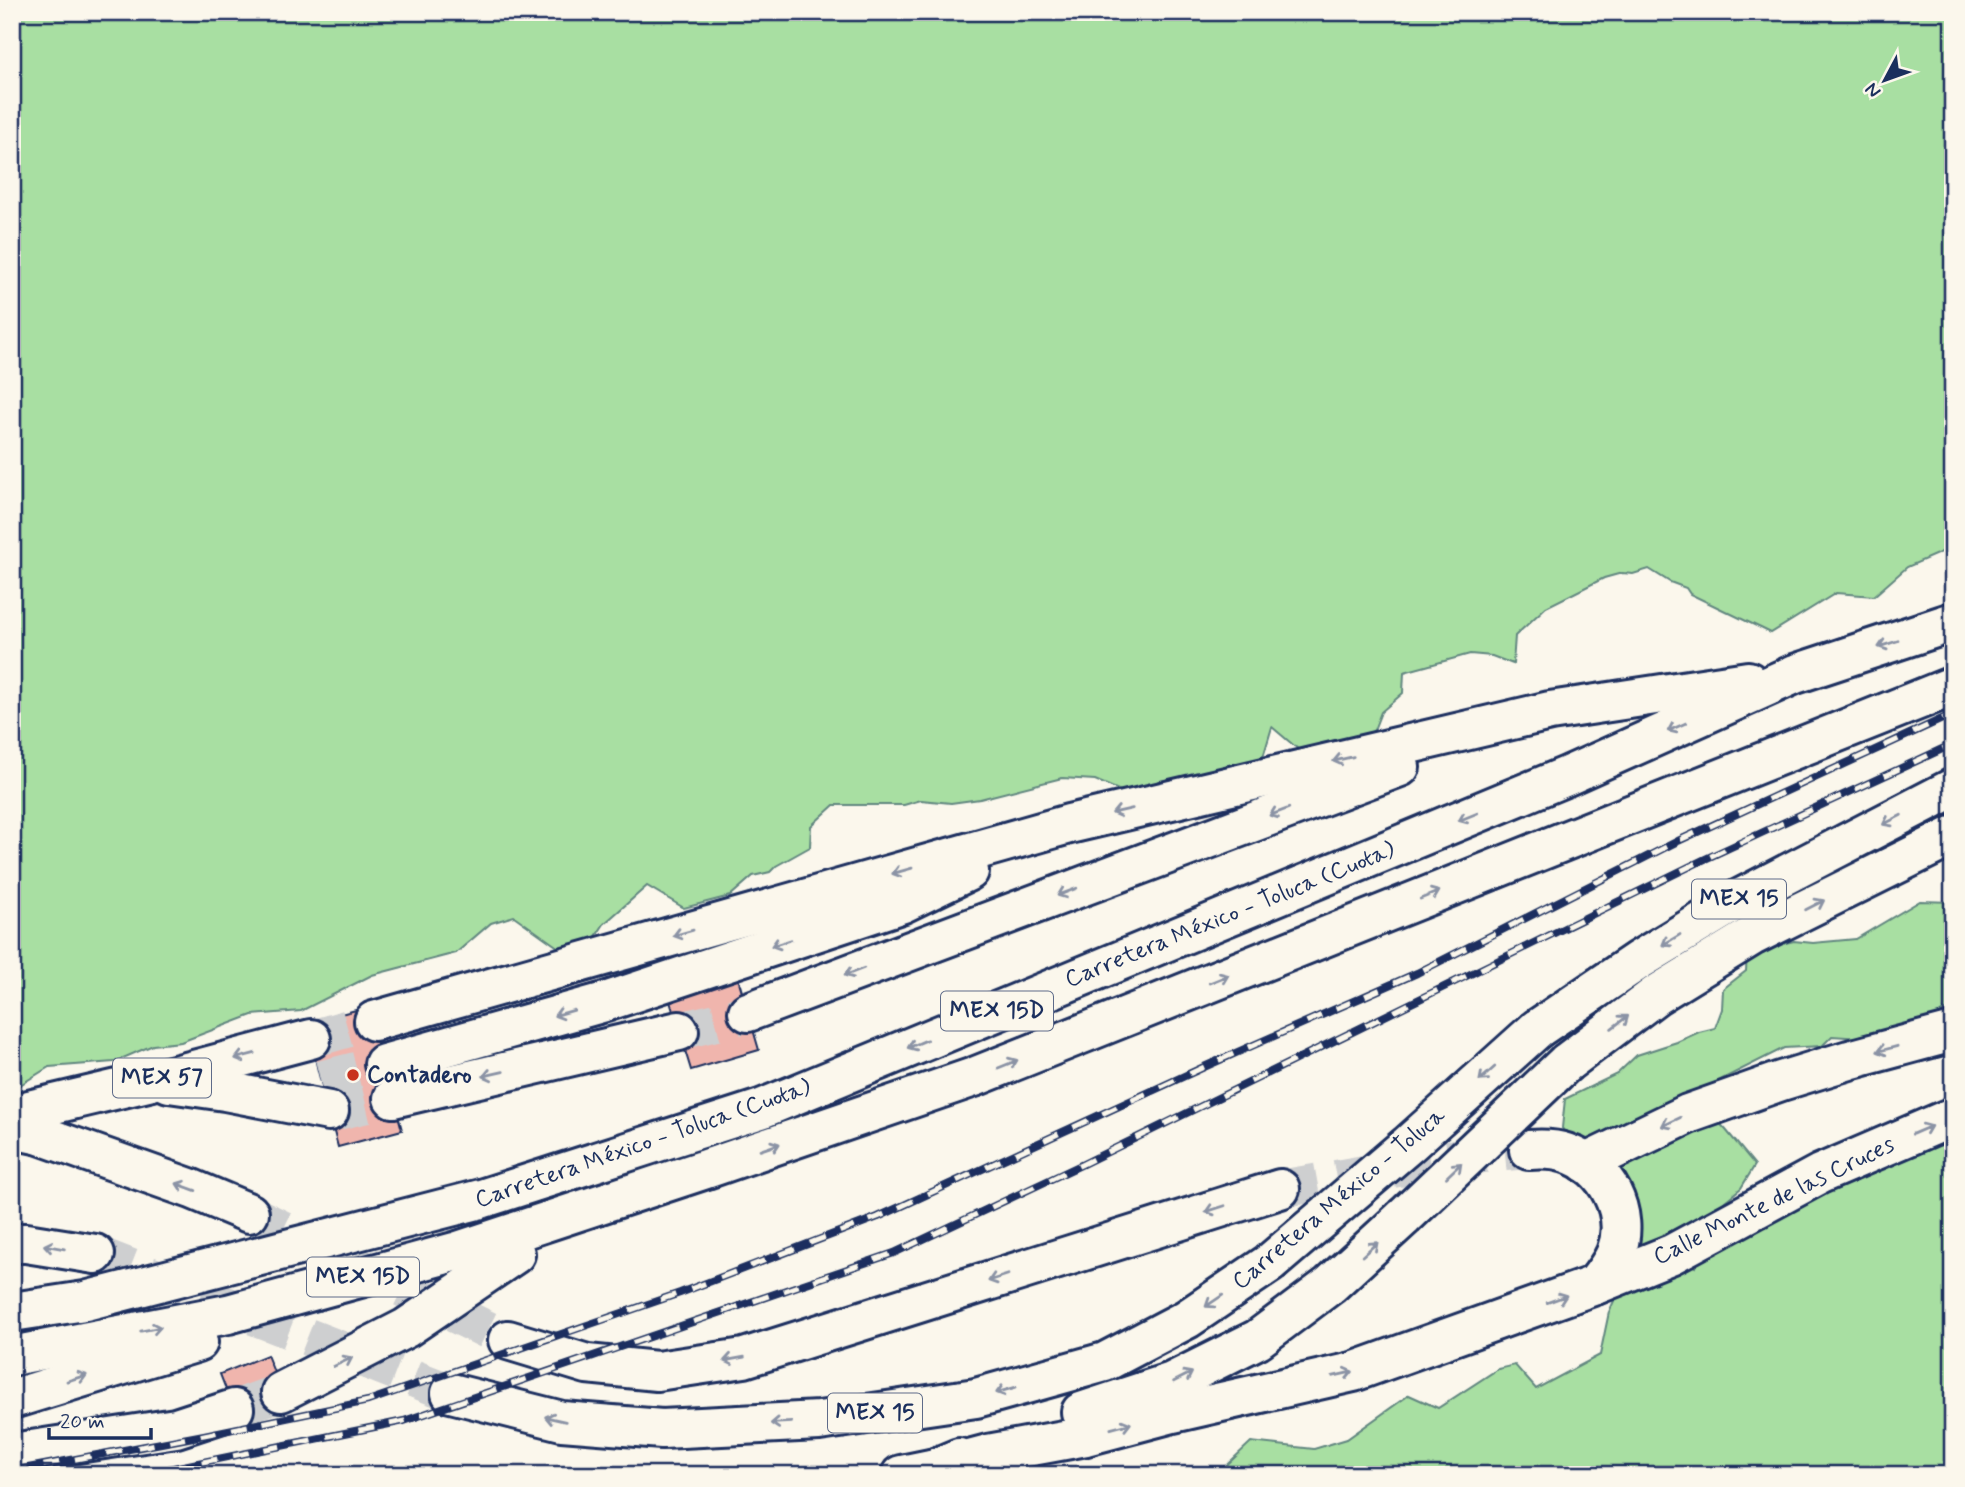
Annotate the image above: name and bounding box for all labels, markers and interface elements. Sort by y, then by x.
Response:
north arrow [1850,46,1920,116]
text: N [1860,77,1887,103]
one-way arrow [1877,639,1899,652]
one-way arrow [1666,721,1688,734]
one-way arrow [1332,753,1355,766]
one-way arrow [1111,805,1134,818]
one-way arrow [1269,807,1291,819]
one-way arrow [1457,811,1479,824]
one-way arrow [1882,813,1903,827]
street label: Carretera México - Toluca (Cuota) [1061,834,1400,995]
one-way arrow [892,865,914,878]
road number: MEX 15 [1692,879,1786,918]
one-way arrow [1056,887,1078,899]
one-way arrow [1419,887,1441,900]
one-way arrow [1804,897,1825,911]
one-way arrow [673,928,695,941]
one-way arrow [1662,933,1681,948]
one-way arrow [770,938,792,951]
one-way arrow [843,967,865,979]
one-way arrow [1208,972,1229,985]
road number: MEX 15D [941,992,1053,1030]
one-way arrow [553,1008,575,1021]
one-way arrow [1611,1015,1629,1030]
one-way arrow [907,1038,929,1051]
one-way arrow [1876,1044,1898,1057]
one-way arrow [234,1050,256,1063]
one-way arrow [997,1056,1018,1069]
road number: MEX 57 [113,1058,211,1098]
place label: Contadero [367,1060,472,1091]
one-way arrow [1479,1066,1496,1083]
marker: Contadero [345,1067,361,1083]
one-way arrow [482,1068,505,1081]
street label: Carretera México - Toluca (Cuota) [471,1072,815,1216]
street label: Carretera México - Toluca [1226,1100,1452,1297]
one-way arrow [1661,1115,1682,1129]
one-way arrow [1911,1123,1933,1136]
street label: Calle Monte de las Cruces [1648,1129,1900,1273]
one-way arrow [759,1140,781,1152]
one-way arrow [1445,1162,1462,1179]
one-way arrow [175,1180,197,1192]
one-way arrow [1205,1204,1227,1217]
one-way arrow [43,1240,66,1253]
one-way arrow [1360,1241,1378,1257]
road number: MEX 15D [307,1258,419,1296]
one-way arrow [988,1272,1010,1285]
one-way arrow [1546,1291,1568,1304]
one-way arrow [1205,1294,1224,1308]
one-way arrow [139,1321,162,1335]
one-way arrow [723,1353,746,1366]
one-way arrow [332,1354,353,1368]
one-way arrow [1331,1367,1354,1381]
one-way arrow [1172,1369,1193,1383]
one-way arrow [66,1371,88,1384]
one-way arrow [995,1384,1017,1397]
road number: MEX 15 [828,1394,922,1432]
scale bar [49,1396,150,1440]
text: 20 m [60,1408,105,1436]
one-way arrow [544,1411,567,1425]
one-way arrow [771,1417,793,1430]
one-way arrow [1109,1419,1132,1432]

